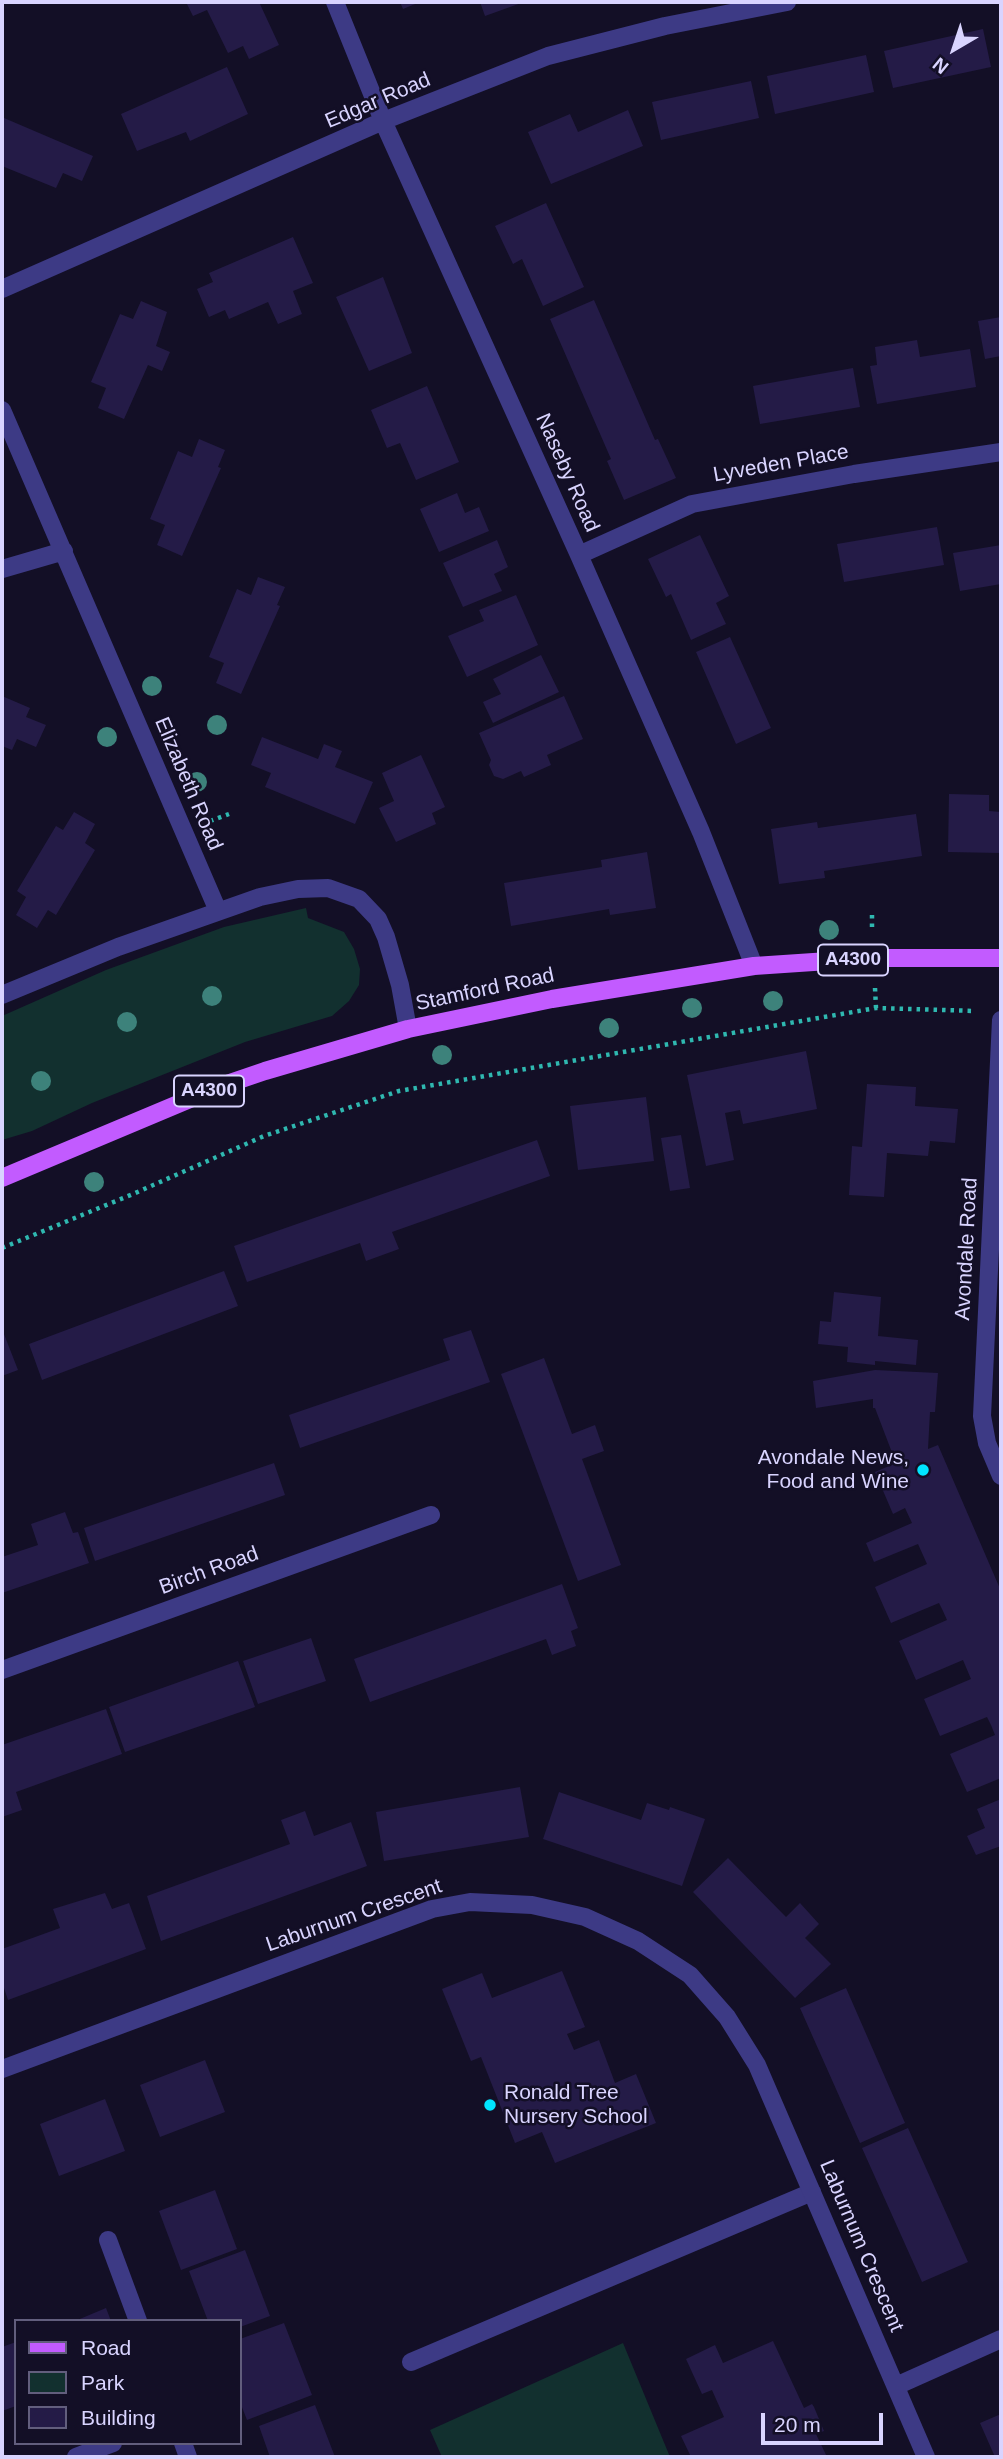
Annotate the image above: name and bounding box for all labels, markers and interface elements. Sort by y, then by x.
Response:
north arrow [919,14,989,84]
text: N [929,53,952,78]
street label: Edgar Road [321,68,435,134]
street label: Naseby Road [530,410,604,536]
street label: Lyveden Place [711,440,851,488]
street label: Elizabeth Road [149,714,227,854]
road number: A4300 [818,944,888,976]
street label: Stamford Road [413,963,557,1017]
road number: A4300 [174,1076,244,1106]
street label: Avondale Road [951,1177,983,1321]
place label: Avondale News, Food and Wine [758,1445,909,1495]
marker: Avondale News, Food and Wine [915,1462,931,1478]
street label: Birch Road [156,1541,262,1601]
street label: Laburnum Crescent [263,1874,445,1958]
place label: Ronald Tree Nursery School [504,2080,648,2130]
marker: Ronald Tree Nursery School [482,2097,498,2113]
street label: Laburnum Crescent [813,2156,909,2336]
legend [14,2319,242,2445]
text: Road [81,2336,131,2359]
text: Park [81,2371,124,2394]
scale bar [765,2400,888,2444]
text: Building [81,2406,156,2429]
text: 20 m [774,2413,821,2436]

